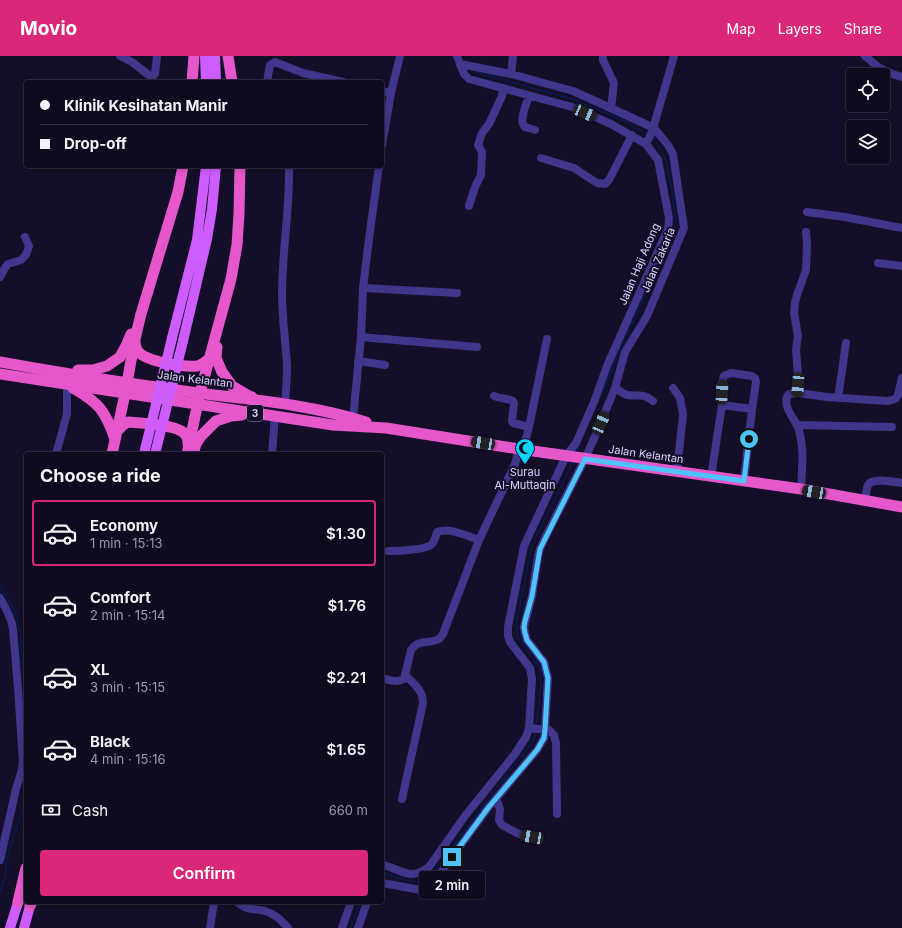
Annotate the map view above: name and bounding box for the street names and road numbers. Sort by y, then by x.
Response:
street label: Jalan Haji Adong [615,221,663,307]
street label: Jalan Zakaria [638,225,678,295]
street label: Jalan Kelantan [156,367,234,391]
road number: 3 [247,405,263,421]
street label: Jalan Kelantan [607,442,685,466]

